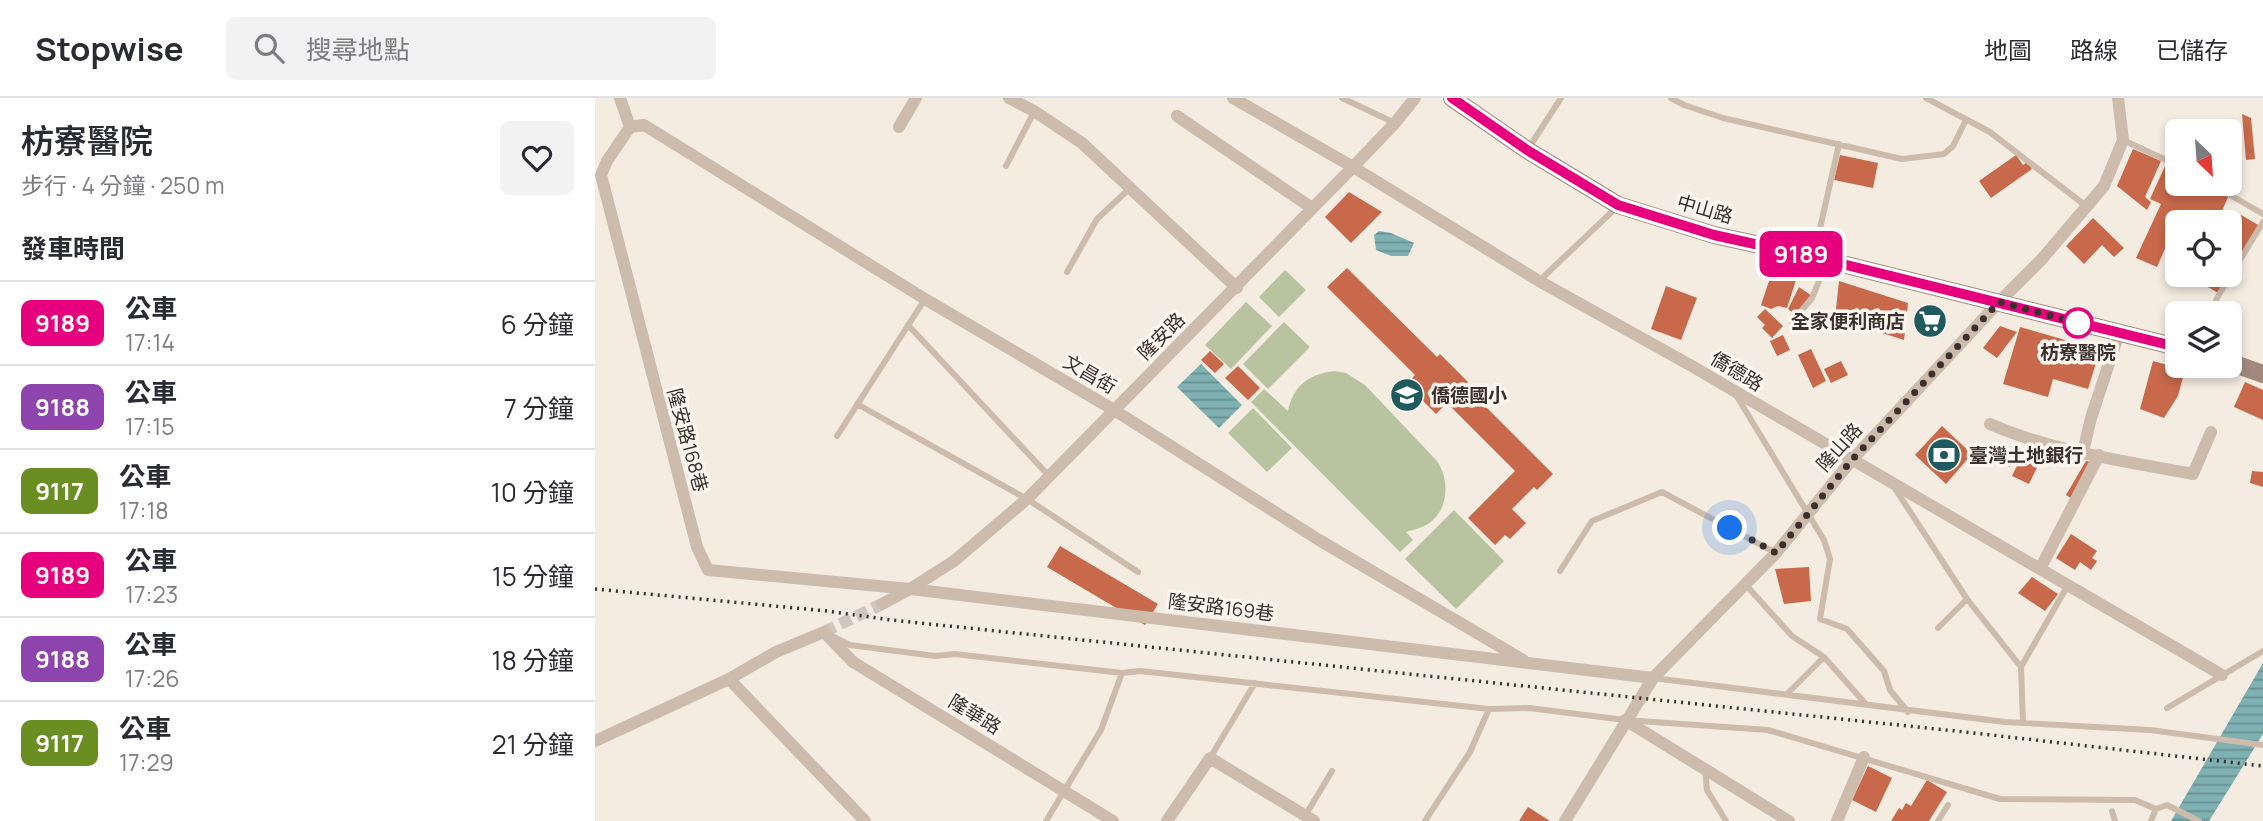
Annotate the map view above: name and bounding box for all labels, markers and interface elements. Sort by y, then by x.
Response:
search box [226,17,716,80]
text: Stopwise [35,26,184,71]
icon: search [250,29,288,67]
text: 搜尋地點 [306,31,410,67]
text: 地圖 [1984,33,2032,66]
text: 路線 [2070,33,2118,66]
text: 已儲存 [2156,33,2228,66]
text: 枋寮醫院 [21,118,153,163]
north arrow [2165,119,2242,196]
map controls [2165,119,2242,378]
button: heart [500,121,574,195]
text: 步行 · 4 分鐘 · 250 m [21,169,225,201]
street label: 中山路 [1674,189,1736,229]
button: locate [2165,210,2242,287]
text: 發車時間 [21,230,125,266]
line badge: 9189 [1752,231,1850,277]
text: 9189 [1773,237,1829,270]
text: 公車 [125,290,177,326]
button: layers [2165,301,2242,378]
supermarket icon: 全家便利商店 [1911,302,1949,340]
text: 9189 [35,306,90,339]
text: 6 分鐘 [501,306,574,342]
street label: 隆安路 [1132,307,1190,365]
place label: 全家便利商店 [1791,308,1905,334]
marker: 枋寮醫院 [2063,308,2093,338]
text: 17:14 [125,326,175,358]
place label: 枋寮醫院 [2040,339,2116,365]
street label: 僑德路 [1706,345,1768,397]
street label: 文昌街 [1059,348,1121,400]
text: 公車 [125,374,177,410]
school or university icon: 僑德國小 [1388,376,1426,414]
place label: 僑德國小 [1431,382,1507,408]
street label: 隆安路168巷 [662,385,714,495]
text: 9188 [35,390,90,423]
text: 7 分鐘 [504,390,574,426]
text: 17:15 [125,410,175,442]
street label: 隆山路 [1810,417,1868,477]
bank icon: 臺灣土地銀行 [1925,436,1963,474]
place label: 臺灣土地銀行 [1969,442,2083,468]
text: 公車 [119,458,171,494]
text: 9117 [35,474,84,507]
text: 10 分鐘 [491,474,574,510]
text: 17:18 [119,494,169,526]
your location [1712,510,1747,545]
text: 公車 [125,542,177,578]
text: 9189 [35,558,90,591]
text: 15 分鐘 [492,558,574,594]
text: 17:23 [125,578,178,610]
street label: 隆安路169巷 [1166,588,1276,626]
text: 公車 [125,626,177,662]
text: 9188 [35,642,90,675]
text: 18 分鐘 [492,642,574,678]
text: 17:26 [125,662,180,694]
street label: 隆華路 [944,688,1006,740]
text: 公車 [119,710,171,746]
text: 9117 [35,726,84,759]
text: 21 分鐘 [492,726,574,762]
text: 17:29 [119,746,174,778]

